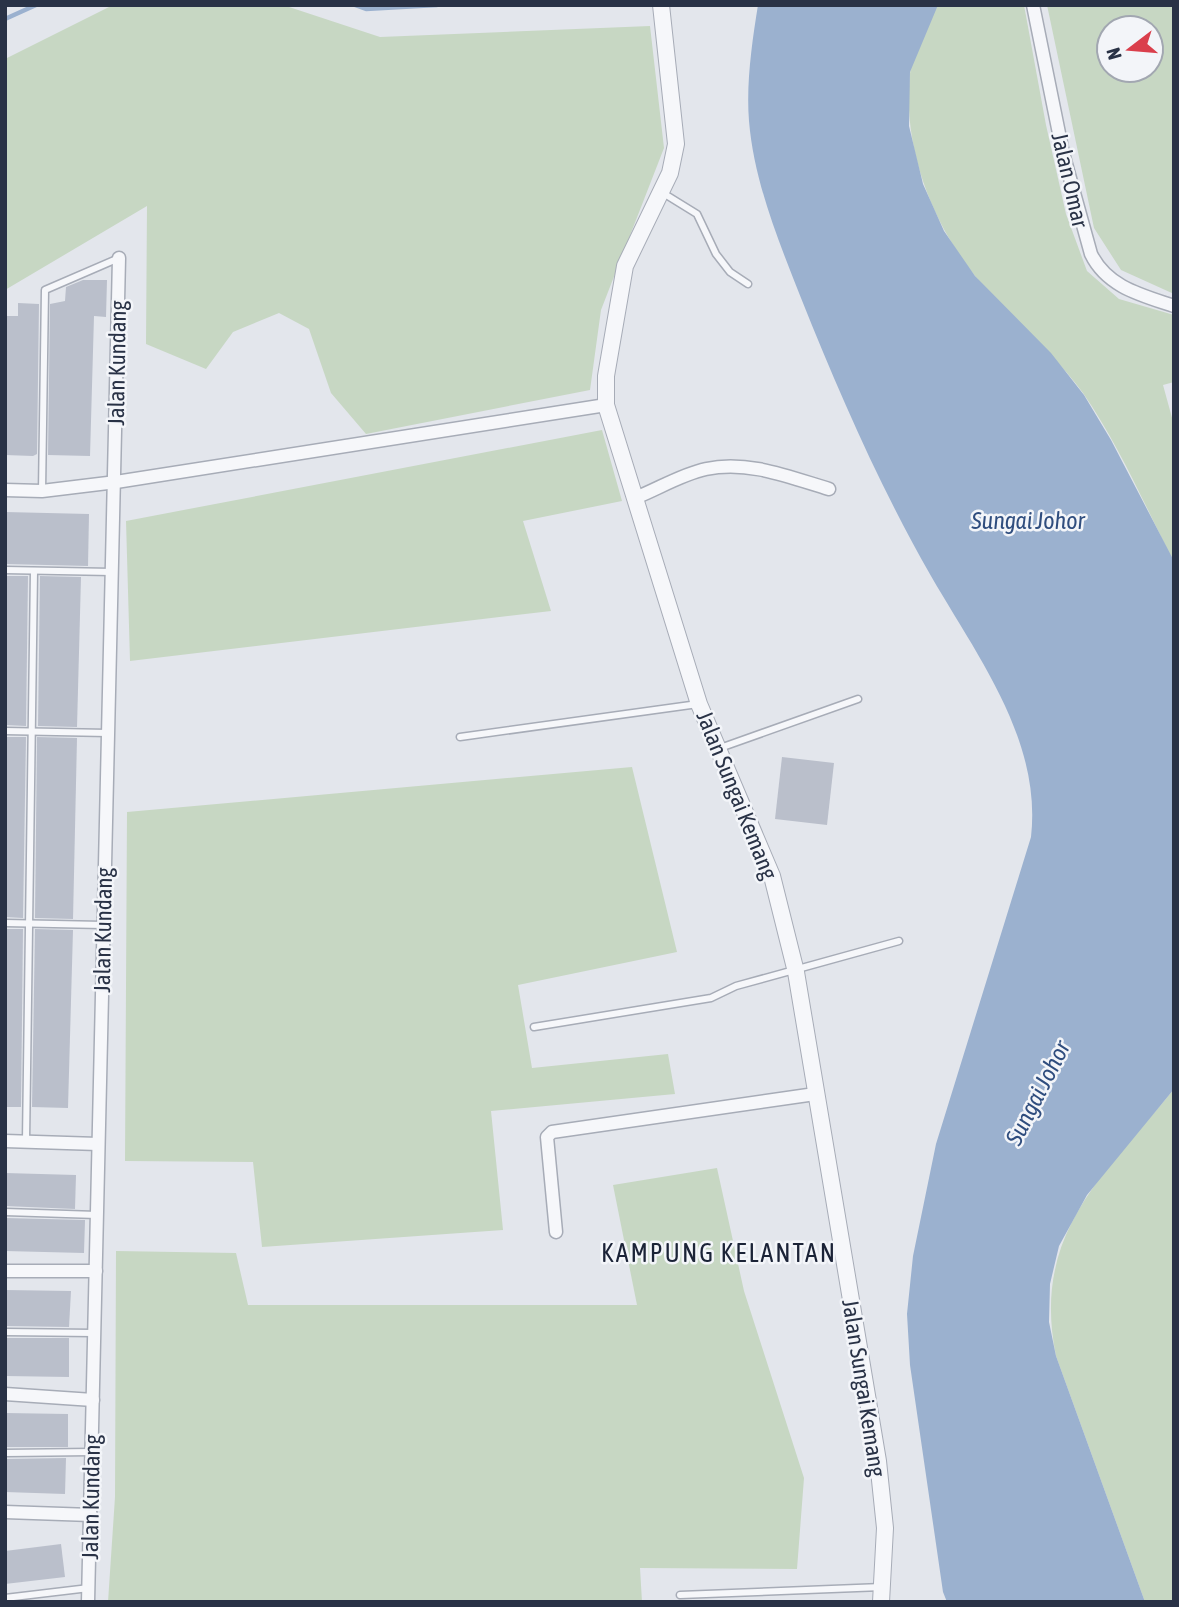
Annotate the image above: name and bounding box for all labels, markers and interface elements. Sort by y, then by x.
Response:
north arrow [1095,14,1165,84]
text: N [1102,45,1126,62]
street label: Jalan Omar [1046,130,1094,231]
street label: Jalan Kundang [103,300,131,426]
water label: Sungai Johor [970,507,1085,534]
street label: Jalan Sungai Kemang [691,707,783,883]
street label: Jalan Kundang [89,867,117,993]
water label: Sungai Johor [999,1035,1076,1150]
district label: KAMPUNG KELANTAN [601,1238,837,1268]
street label: Jalan Sungai Kemang [837,1297,891,1479]
street label: Jalan Kundang [77,1434,105,1560]

